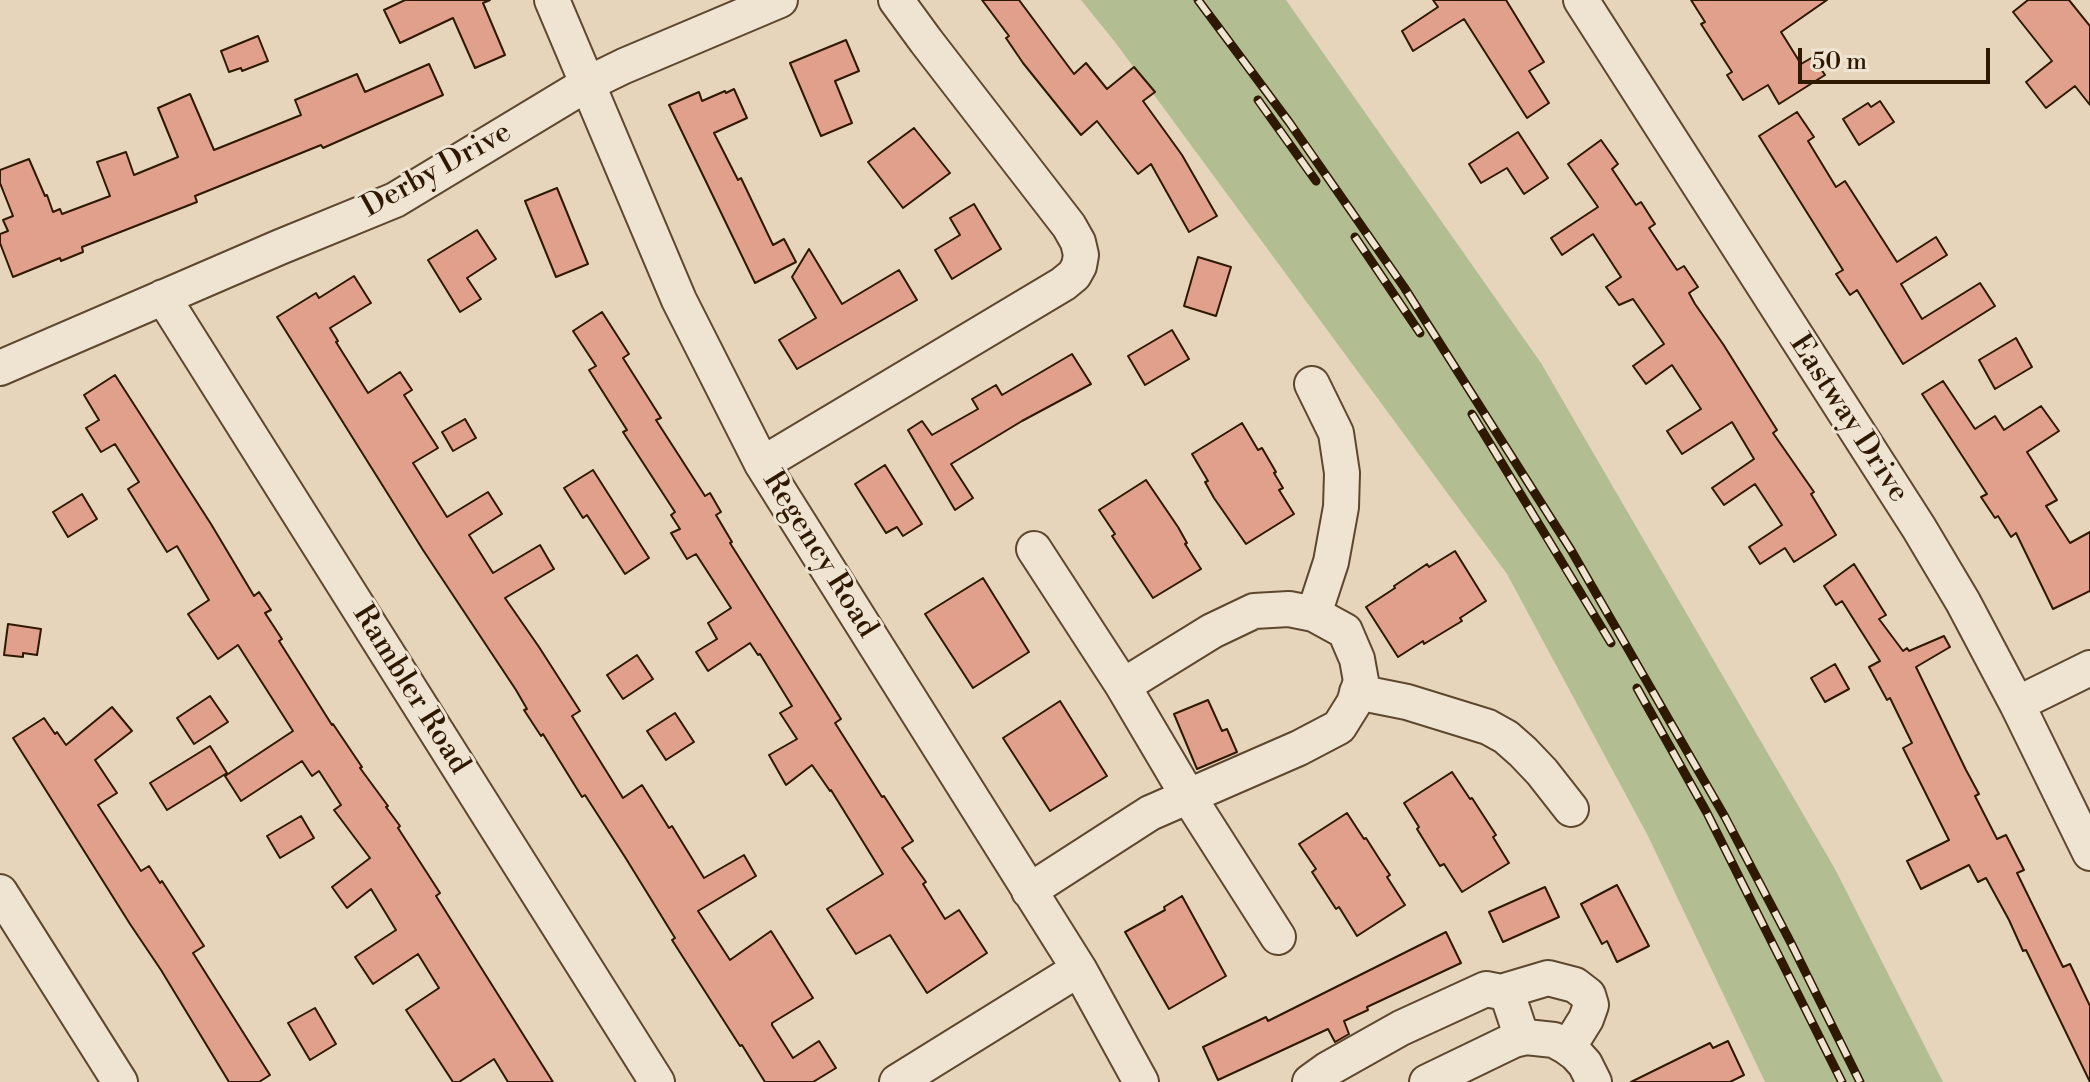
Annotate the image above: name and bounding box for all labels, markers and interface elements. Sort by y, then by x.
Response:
scale bar [1802,32,1994,82]
text: 50 m [1812,47,1867,77]
street label: Derby Drive [356,115,518,227]
street label: Eastway Drive [1780,328,1916,510]
street label: Regency Road [754,465,884,645]
street label: Rambler Road [344,599,476,781]

